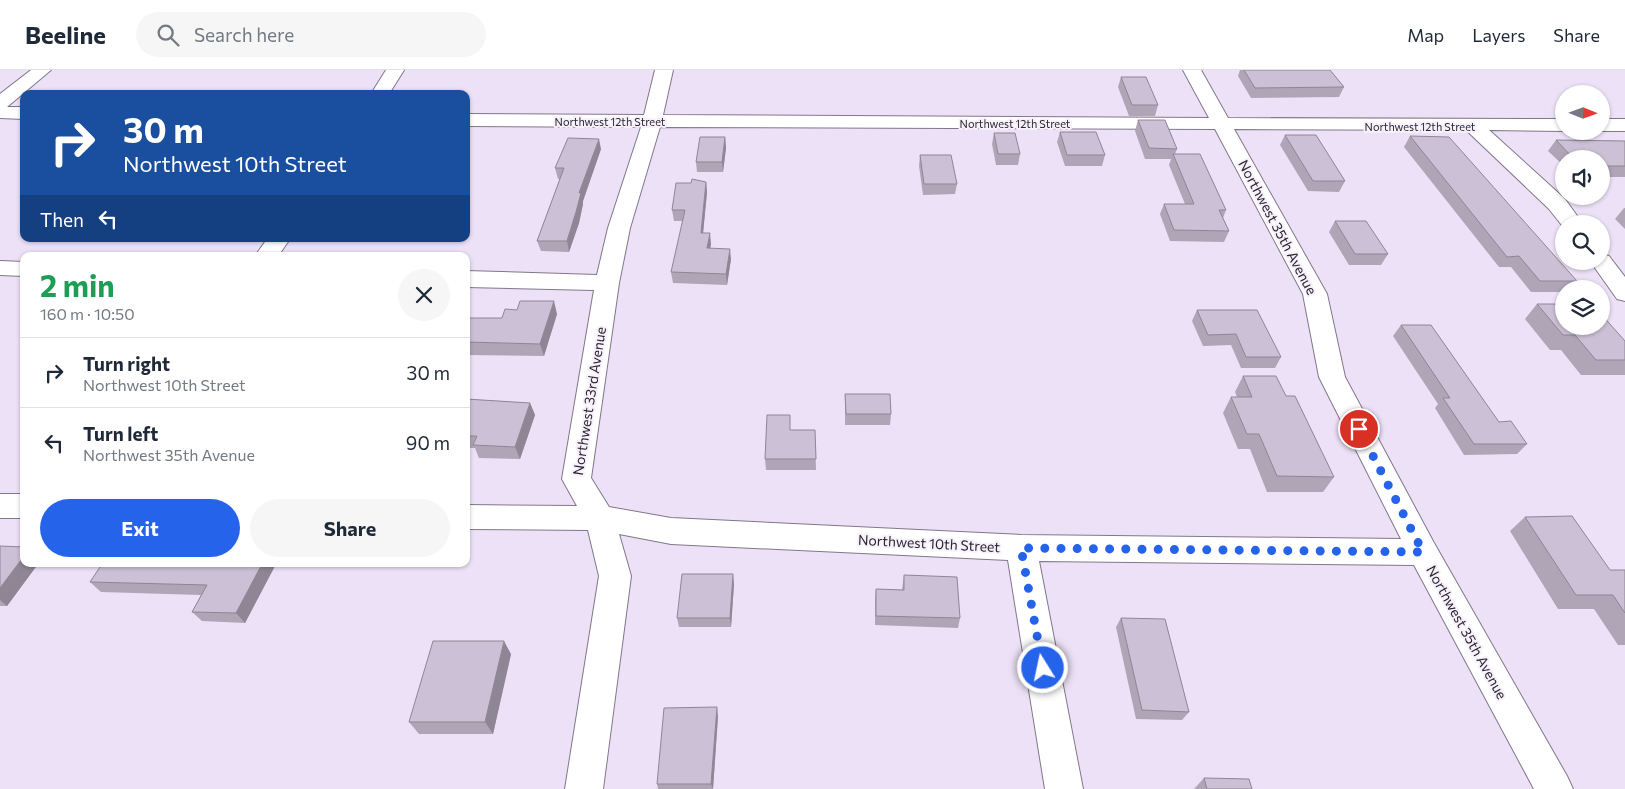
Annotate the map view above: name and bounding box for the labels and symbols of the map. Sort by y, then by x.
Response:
north arrow [1555,85,1610,140]
street label: Northwest 12th Street [555,115,666,128]
street label: Northwest 12th Street [960,117,1071,130]
street label: Northwest 12th Street [1365,120,1476,133]
street label: Northwest 35th Avenue [1235,157,1321,297]
street label: Northwest 33rd Avenue [569,326,609,476]
pin [1338,408,1380,450]
street label: Northwest 10th Street [857,531,1001,555]
street label: Northwest 35th Avenue [1423,562,1511,702]
position arrow [1016,641,1068,693]

